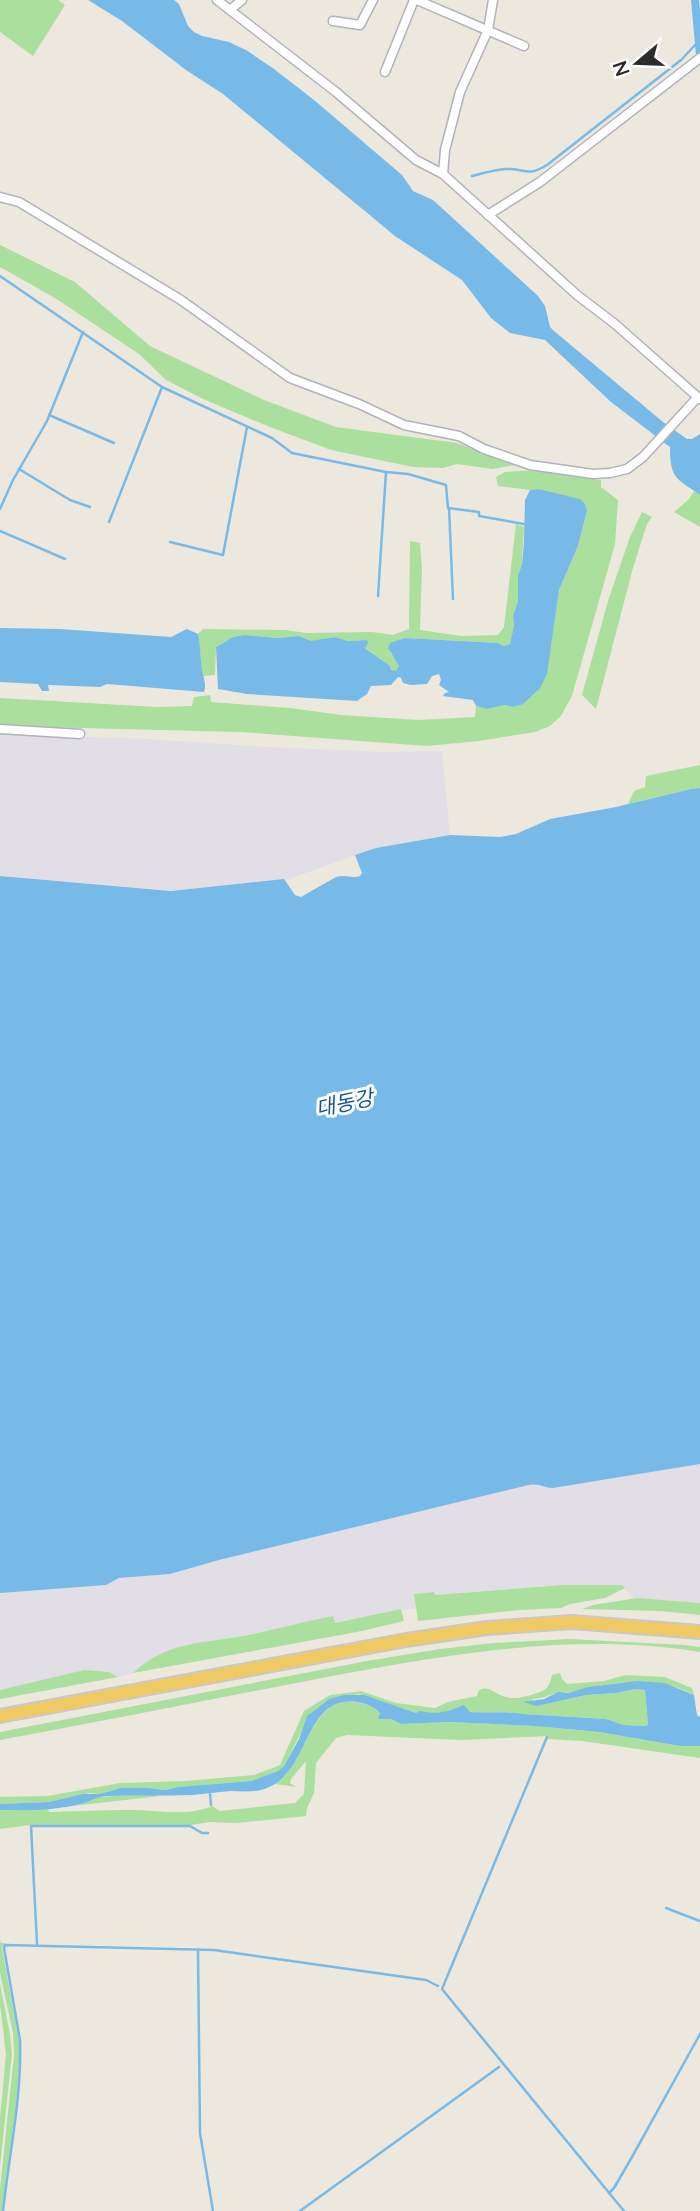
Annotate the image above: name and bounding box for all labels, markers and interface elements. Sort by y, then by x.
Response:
north arrow [602,28,672,98]
text: N [607,58,634,79]
water label: 대동강 [313,1083,378,1120]

